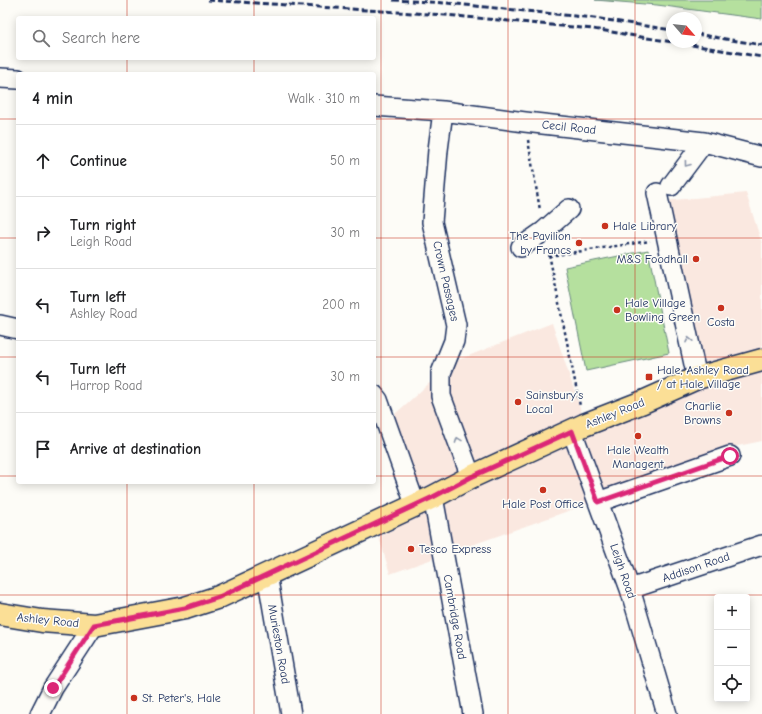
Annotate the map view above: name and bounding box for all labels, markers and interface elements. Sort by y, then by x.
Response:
north arrow [666,12,702,48]
search box [16,16,376,60]
icon: search [30,27,52,49]
text: Search here [62,29,140,47]
text: 4 min [32,89,73,108]
text: Walk · 310 m [288,91,360,106]
street label: Cecil Road [541,117,597,137]
icon: ahead [32,150,54,172]
text: Continue [70,152,127,170]
text: 50 m [330,153,360,168]
one-way arrow [685,160,692,167]
text: Turn right [70,216,136,234]
place label: Hale Library [613,219,677,233]
marker: Hale Library [600,221,610,231]
icon: right [32,222,54,244]
text: 30 m [330,225,360,240]
place label: The Pavilion by Francs [510,229,571,257]
text: Leigh Road [70,234,132,249]
marker: The Pavilion by Francs [574,238,584,248]
street label: Crown Passages [430,240,462,322]
place label: M&S Foodhall [616,252,688,266]
marker: M&S Foodhall [691,254,701,264]
text: Turn left [70,288,126,306]
icon: left [32,294,54,316]
place label: Hale Village Bowling Green [625,296,700,324]
text: 200 m [322,297,360,312]
marker: Costa [716,303,726,313]
marker: Hale Village Bowling Green [612,305,622,315]
text: Ashley Road [70,306,138,321]
place label: Costa [707,315,735,329]
one-way arrow [685,337,693,343]
text: Turn left [70,360,126,378]
place label: Hale, Ashley Road / at Hale Village [657,363,749,391]
icon: left [32,366,54,388]
text: 30 m [330,369,360,384]
marker: Hale, Ashley Road / at Hale Village [644,372,654,382]
text: Harrop Road [70,378,142,393]
place label: Sainsbury's Local [526,388,583,416]
street label: Ashley Road [583,395,647,431]
marker: Sainsbury's Local [513,397,523,407]
place label: Charlie Browns [684,399,721,427]
marker: Charlie Browns [724,408,734,418]
marker: Hale Wealth Managent [633,431,643,441]
one-way arrow [454,437,462,444]
icon: arrive [32,438,54,460]
text: Arrive at destination [70,440,201,458]
place label: Hale Wealth Managent [607,443,669,471]
route start [721,447,739,465]
marker: Hale Post Office [538,485,548,495]
place label: Hale Post Office [502,497,584,511]
place label: Tesco Express [419,542,491,556]
street label: Leigh Road [607,542,639,600]
marker: Tesco Express [406,544,416,554]
street label: Addison Road [660,549,732,585]
street label: Cambridge Road [441,573,469,661]
map controls [714,594,750,702]
button: + [714,594,750,630]
street label: Murieston Road [265,603,293,685]
street label: Ashley Road [16,610,80,630]
button: − [714,630,750,666]
button: locate [714,666,750,702]
route end [44,679,62,697]
place label: St. Peter's, Hale [142,691,221,705]
marker: St. Peter's, Hale [129,693,139,703]

